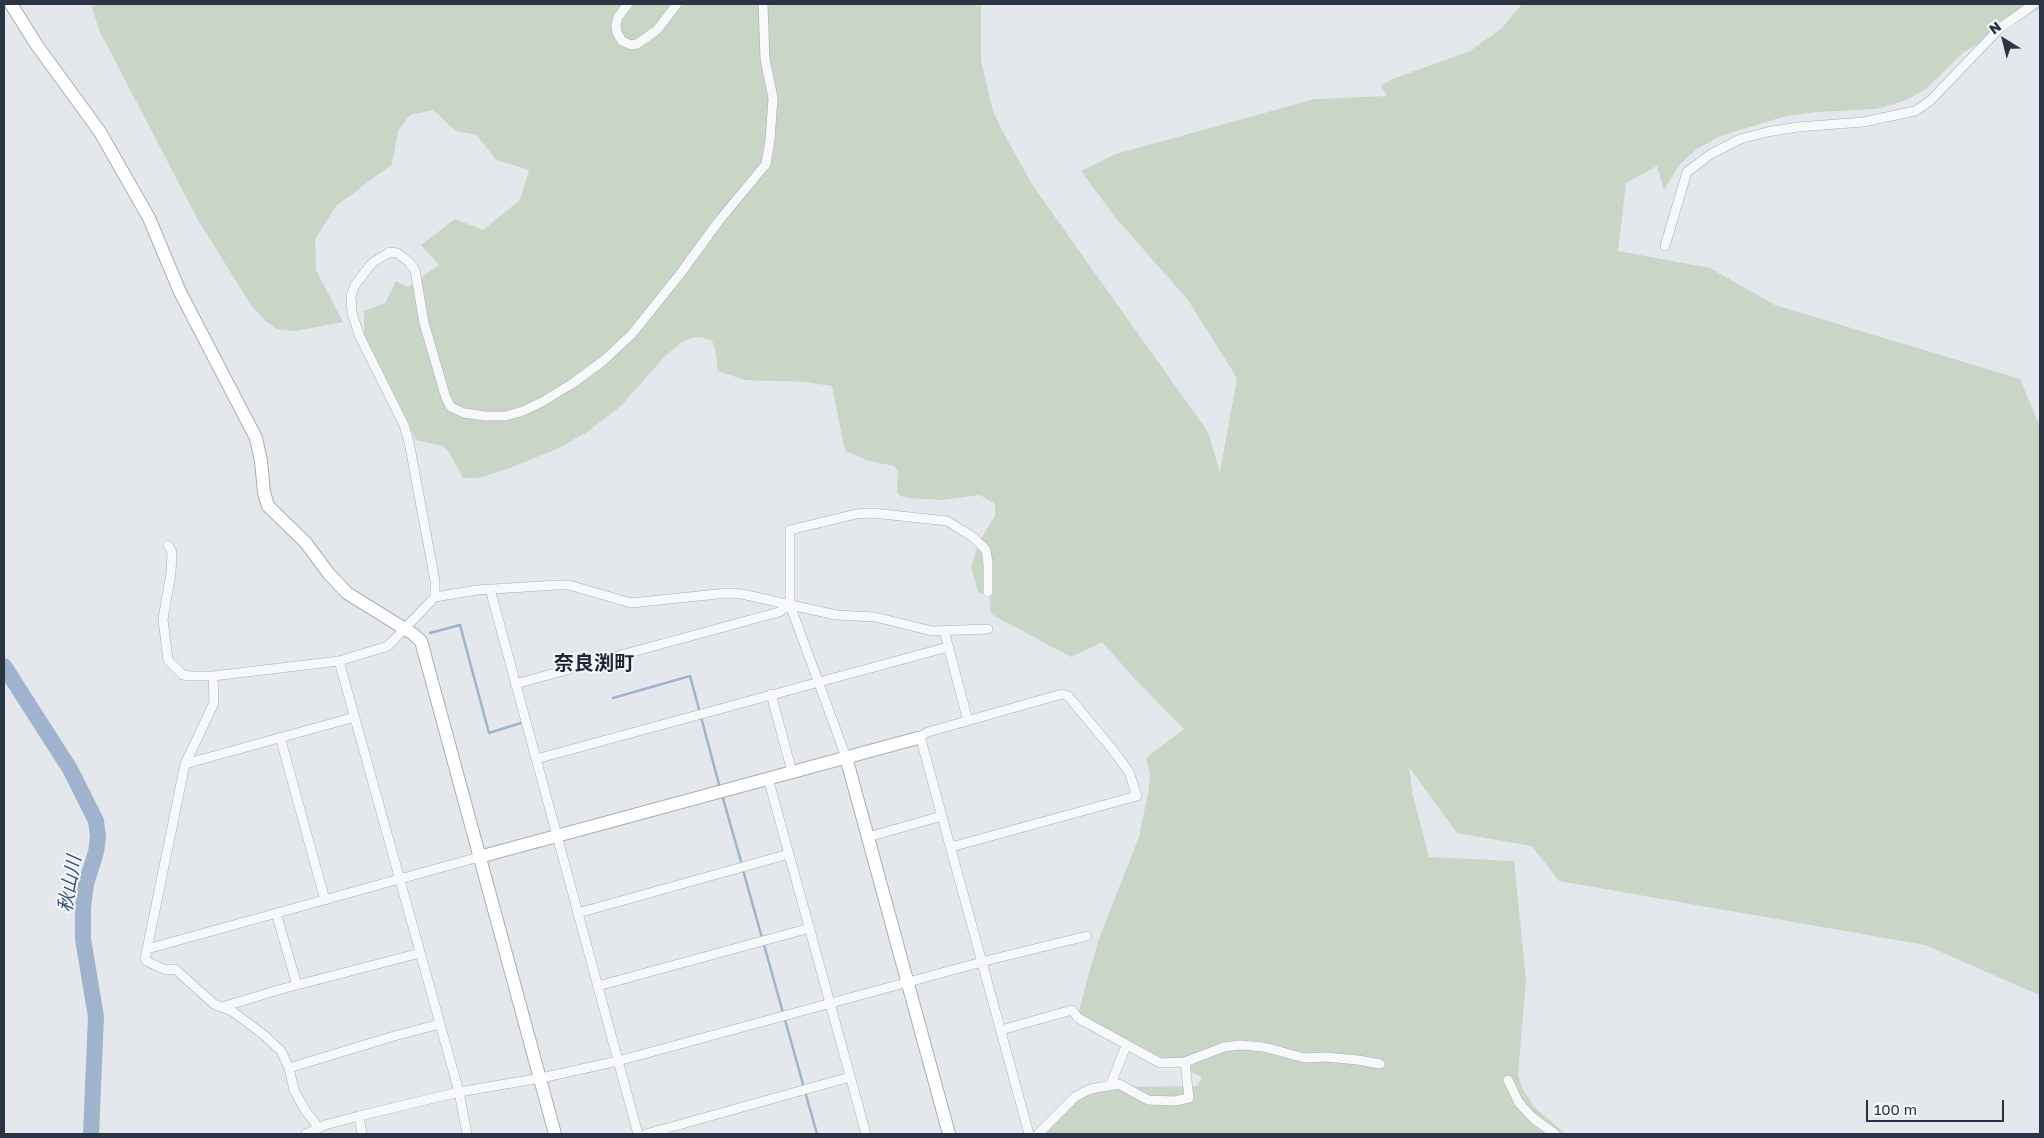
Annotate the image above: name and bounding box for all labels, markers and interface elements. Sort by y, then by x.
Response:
north arrow [1979,15,2029,65]
text: N [1986,17,2004,37]
district label: 奈良渕町 [554,652,634,676]
water label: 秋山川 [54,854,86,914]
scale bar [1869,1090,2006,1122]
text: 100 m [1874,1100,1917,1118]

